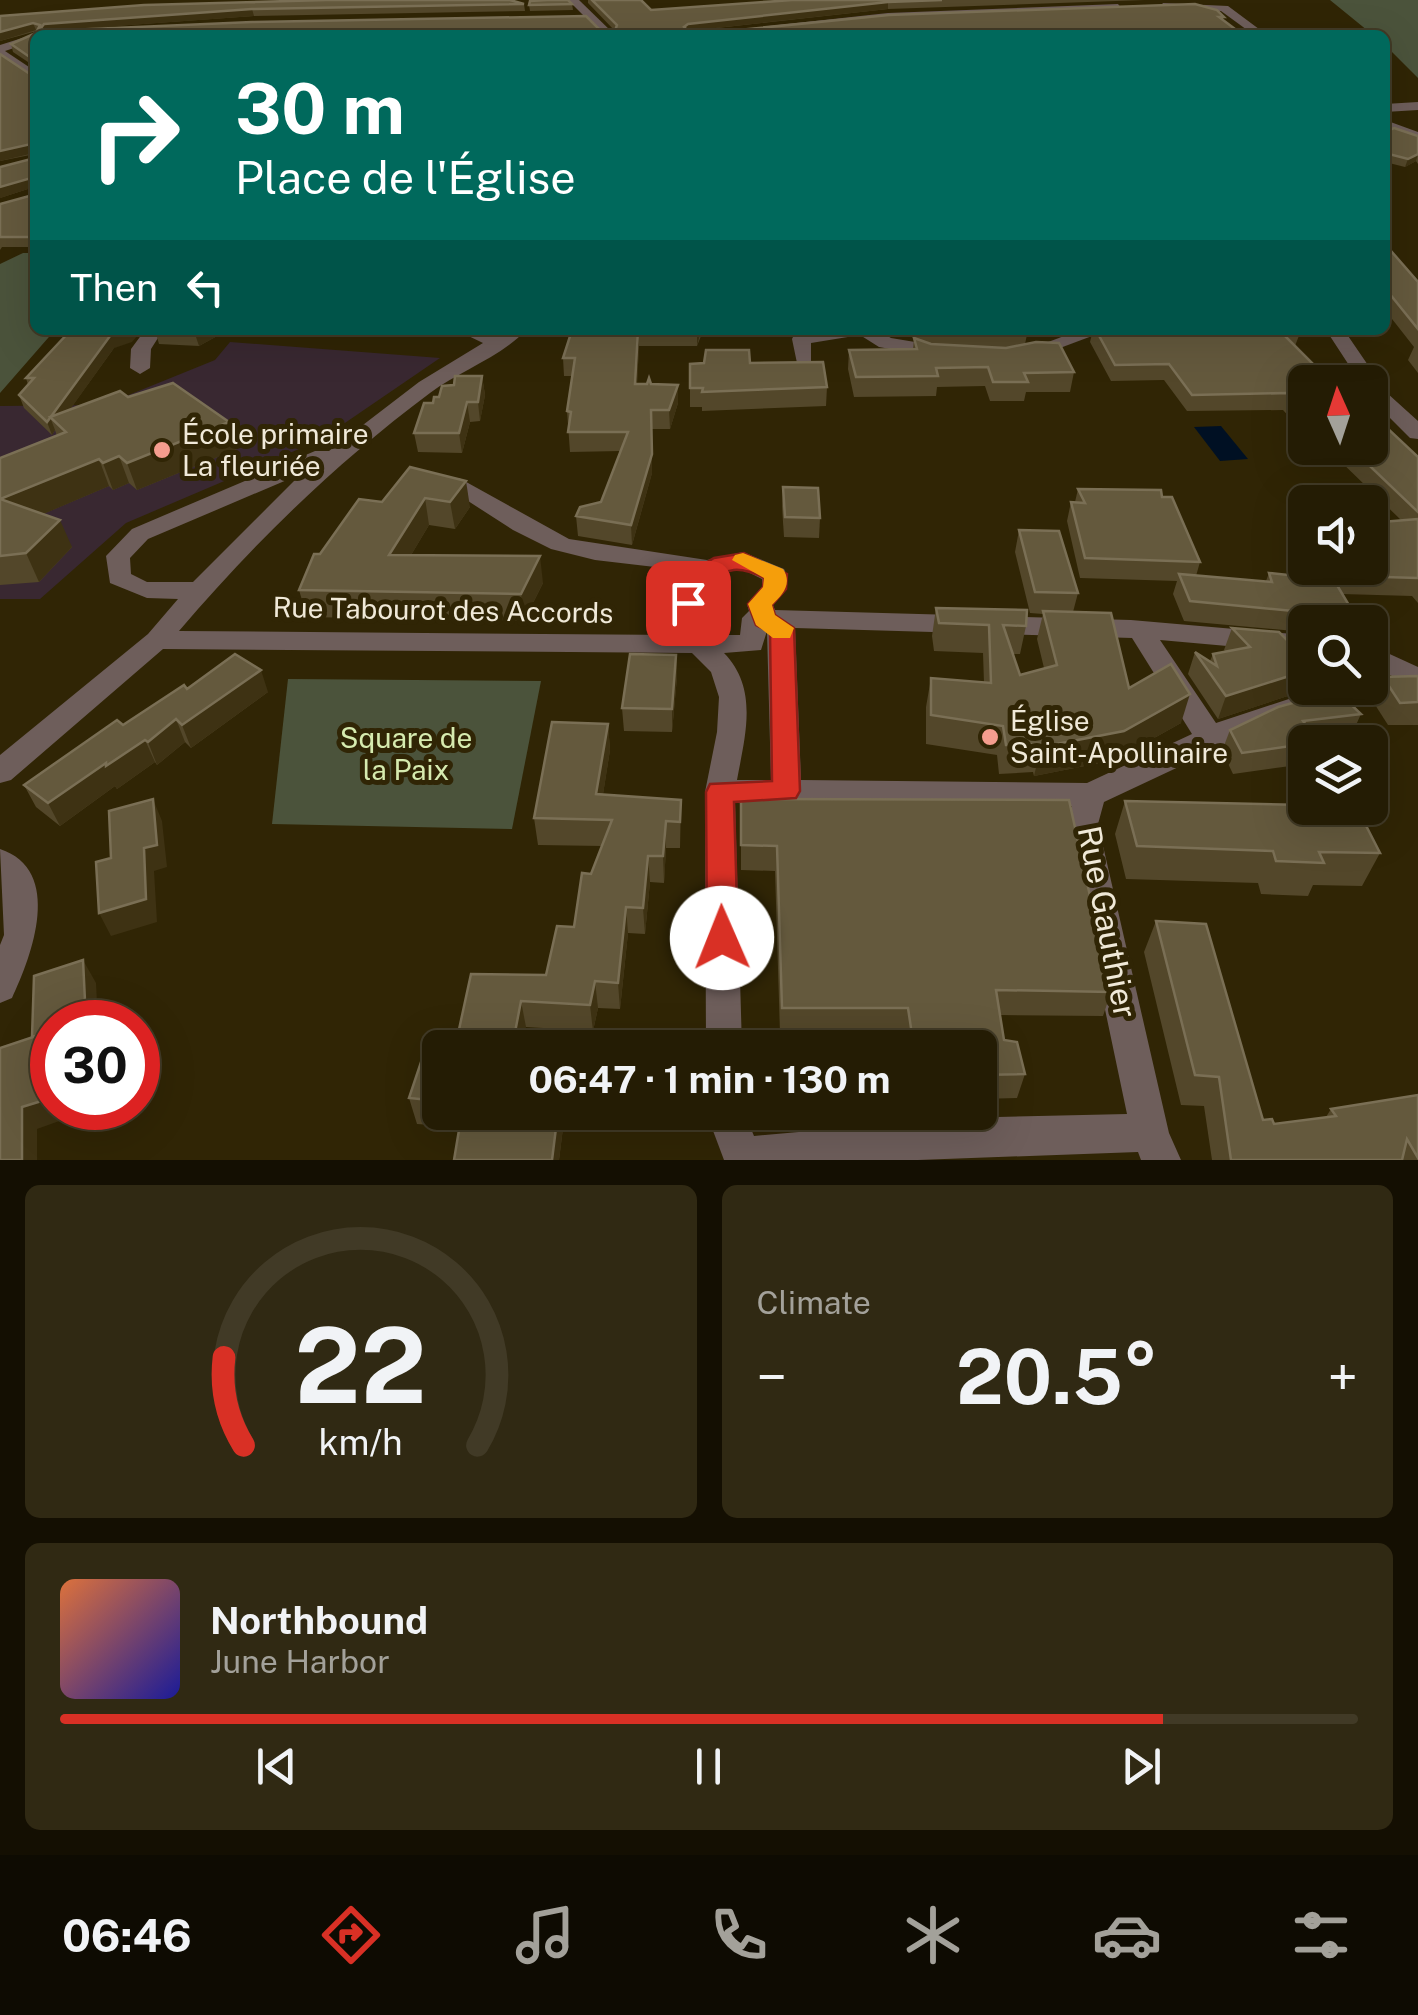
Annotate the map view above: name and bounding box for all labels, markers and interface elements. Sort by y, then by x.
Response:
text: 30 m [235,67,405,150]
icon: right [70,70,200,200]
text: Place de l'Église [235,151,576,204]
icon: left [178,260,233,315]
text: Then [70,265,158,310]
north arrow [1288,365,1388,465]
map controls [1288,365,1388,825]
place label: École primaire La fleuriée [182,417,369,482]
marker: École primaire La fleuriée [151,439,173,461]
button: sound [1288,485,1388,585]
pin [646,561,731,646]
icon: arrive [661,576,716,631]
street label: Rue Tabourot des Accords [272,590,614,629]
button: search [1288,605,1388,705]
place label: Église Saint-Apollinaire [1010,704,1228,769]
park label: Square de la Paix [340,721,472,786]
button: layers [1288,725,1388,825]
marker: Église Saint-Apollinaire [979,726,1001,748]
street label: Rue Gauthier [1071,823,1144,1021]
position arrow [670,886,774,990]
speed limit sign: 30 [30,1000,160,1130]
text: 06:47 · 1 min · 130 m [528,1057,891,1102]
text: Climate [757,1284,871,1321]
text: 22 [295,1304,427,1426]
text: 20.5° [956,1333,1158,1421]
text: − [757,1345,787,1409]
text: + [1327,1345,1358,1409]
text: km/h [319,1421,403,1463]
text: Northbound [210,1598,428,1643]
text: June Harbor [210,1643,390,1680]
icon: previous [249,1739,304,1794]
icon: pause [681,1739,736,1794]
icon: next [1114,1739,1169,1794]
icon: directions [316,1900,386,1970]
icon: music [510,1900,580,1970]
icon: phone [704,1900,774,1970]
icon: climate [898,1900,968,1970]
icon: car [1092,1900,1162,1970]
icon: filters [1286,1900,1356,1970]
text: 06:46 [62,1909,192,1962]

